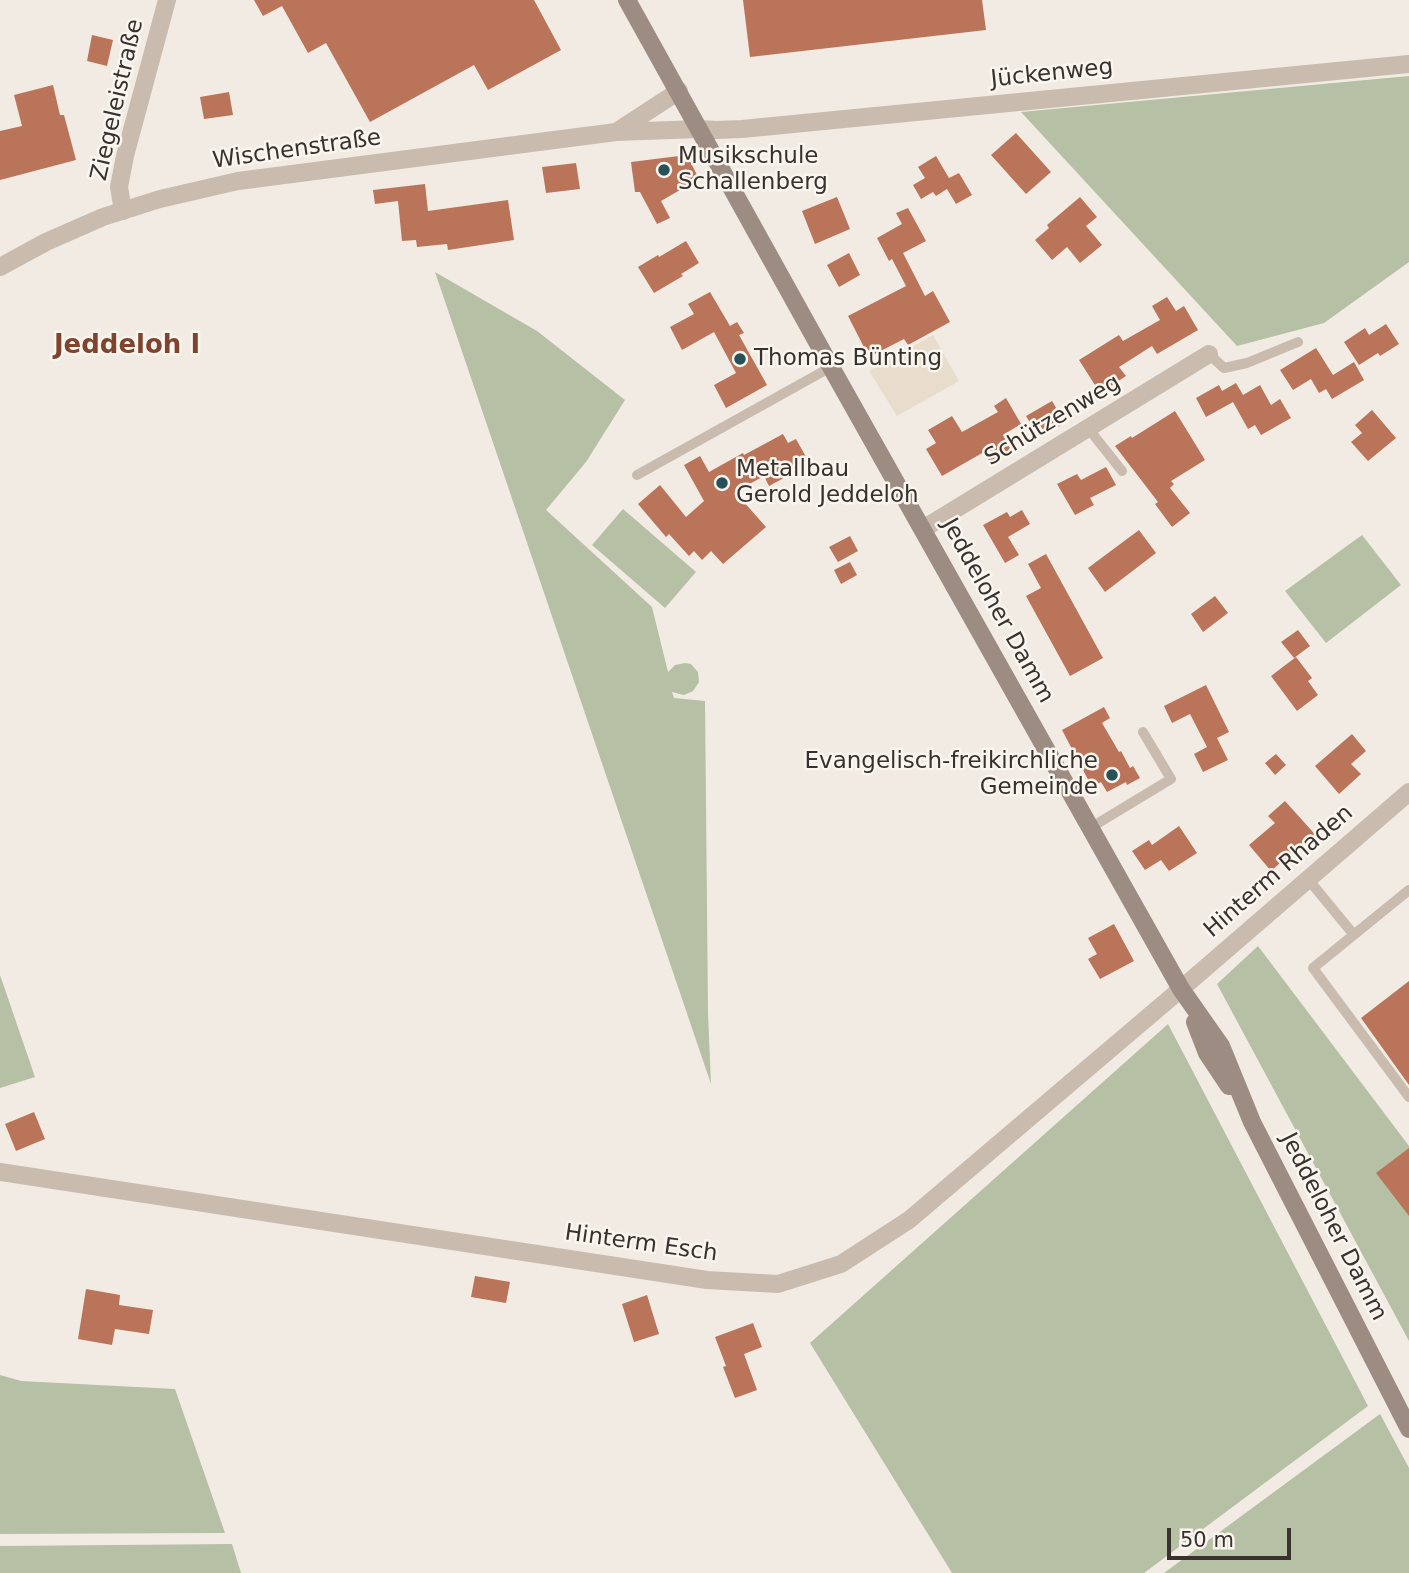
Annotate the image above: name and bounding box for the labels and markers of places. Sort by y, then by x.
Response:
place label: Musikschule Schallenberg [678,143,828,197]
marker: Musikschule Schallenberg [656,162,672,178]
place label: Thomas Bünting [754,345,942,373]
marker: Thomas Bünting [732,351,748,367]
place label: Metallbau Gerold Jeddeloh [736,456,919,510]
marker: Metallbau Gerold Jeddeloh [714,475,730,491]
place label: Evangelisch-freikirchliche Gemeinde [805,748,1098,802]
marker: Evangelisch-freikirchliche Gemeinde [1104,767,1120,783]

